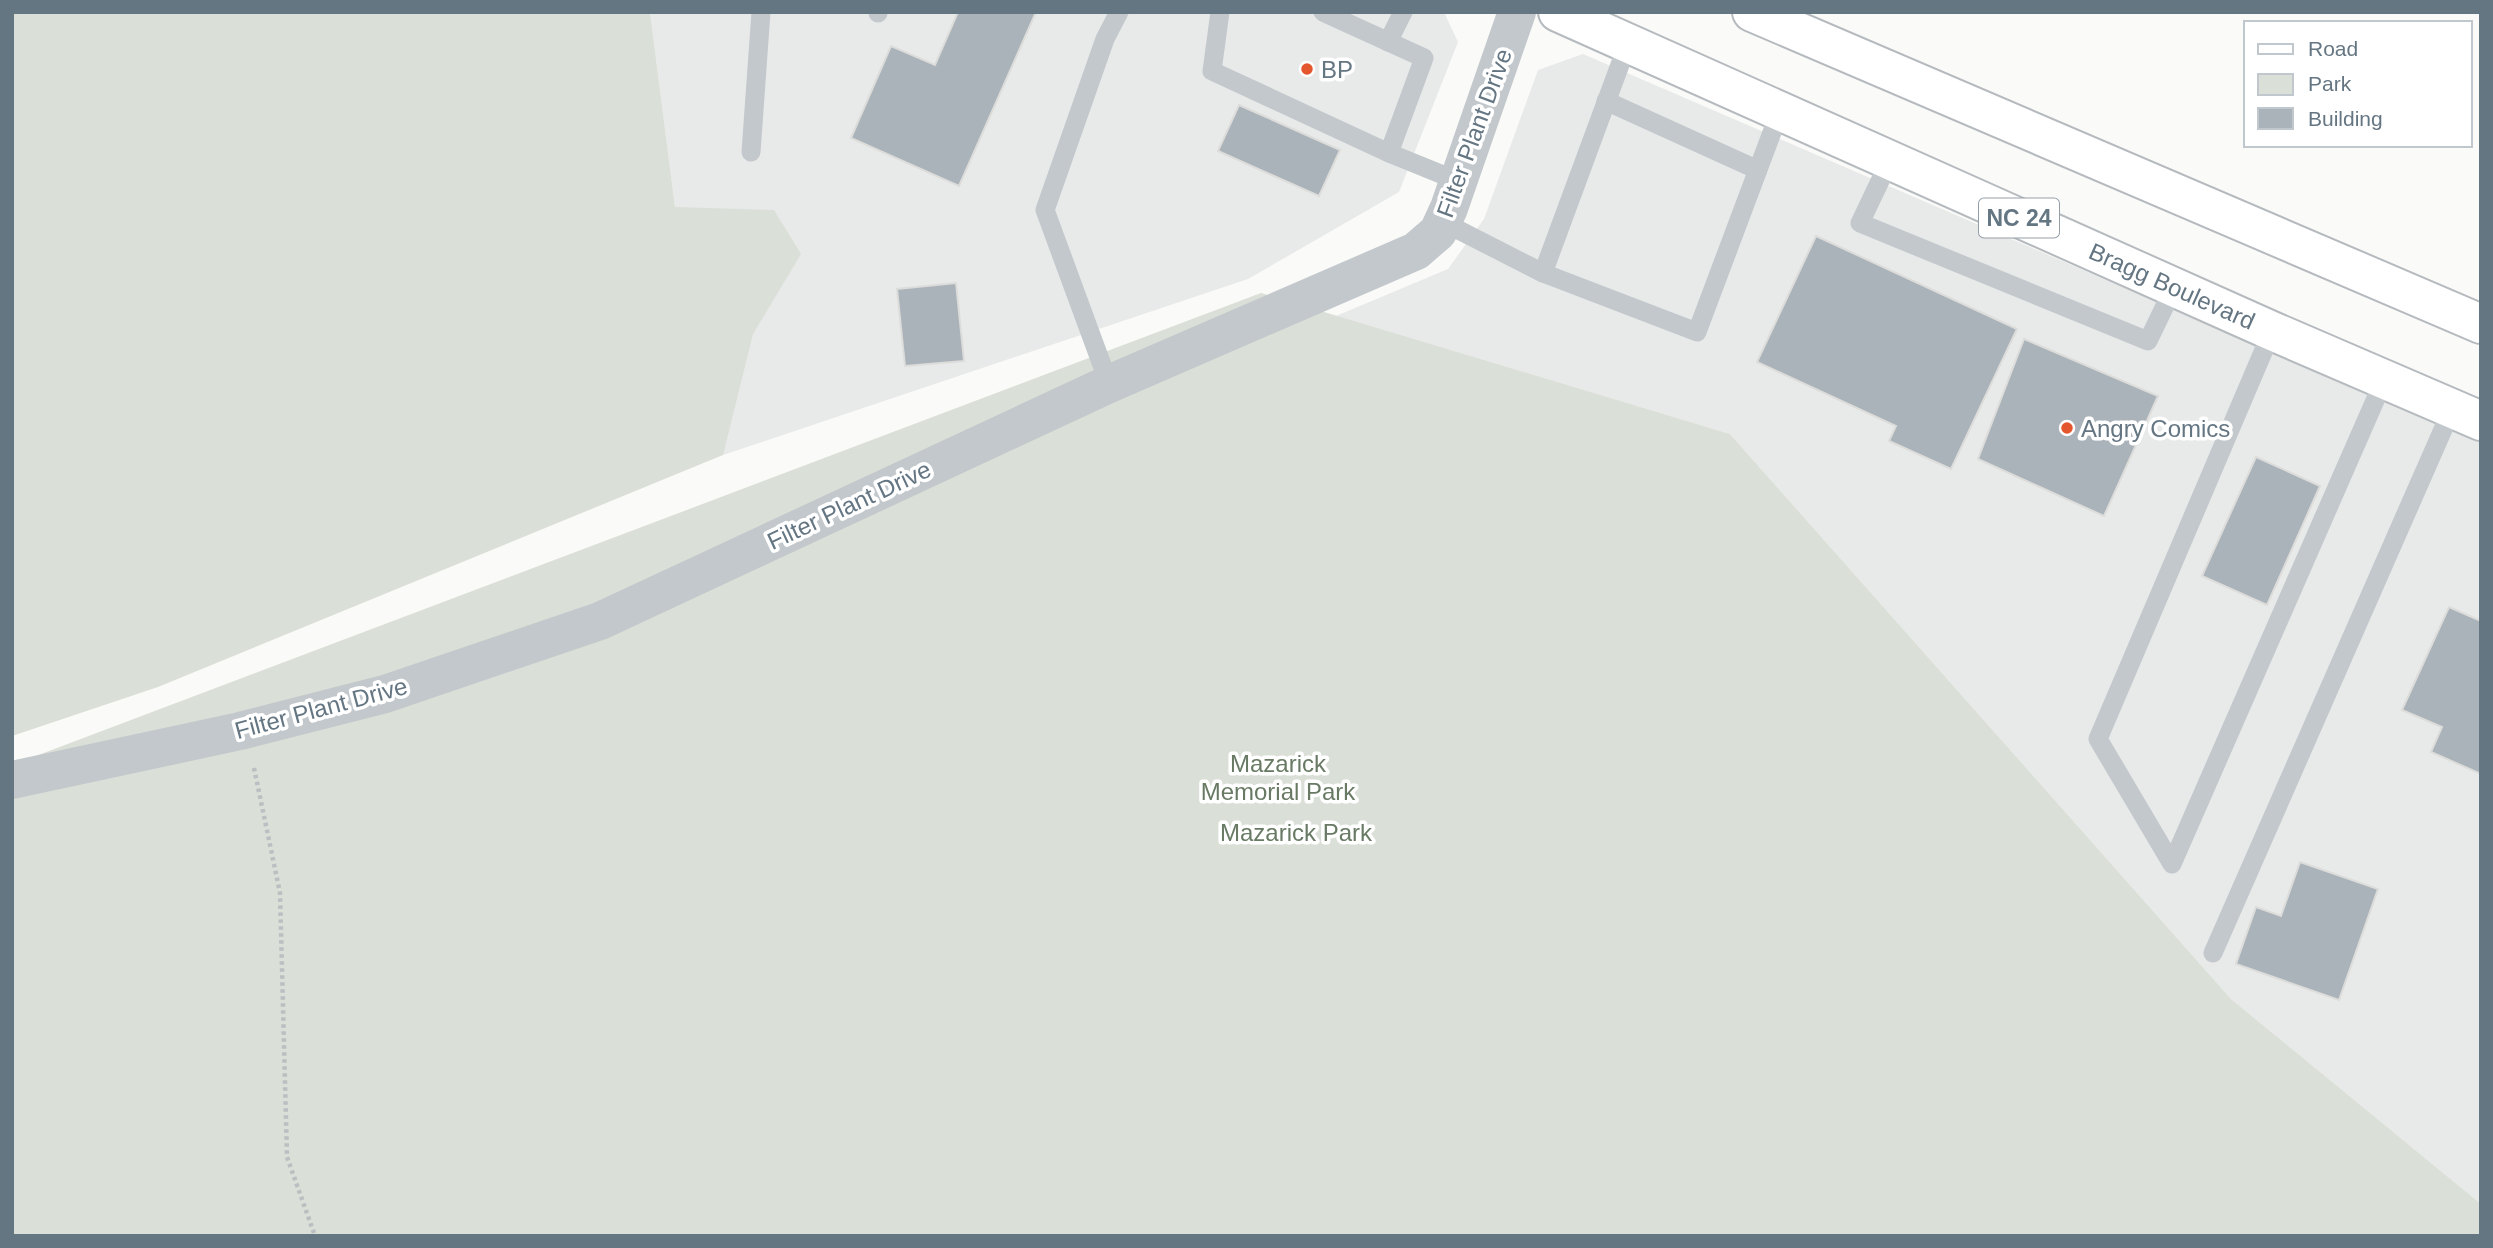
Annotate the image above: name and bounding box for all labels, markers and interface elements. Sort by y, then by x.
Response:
legend [2244,21,2472,147]
text: Road [2308,37,2358,60]
street label: Filter Plant Drive [1431,45,1517,221]
place label: BP [1321,56,1353,83]
marker: BP [1299,61,1315,77]
text: Park [2308,72,2352,95]
text: Building [2308,107,2383,130]
road number: NC 24 [1979,198,2059,238]
street label: Bragg Boulevard [2085,237,2259,335]
place label: Angry Comics [2081,415,2230,442]
marker: Angry Comics [2059,420,2075,436]
street label: Filter Plant Drive [763,455,935,555]
street label: Filter Plant Drive [232,672,410,744]
park label: Mazarick Memorial Park [1201,750,1356,805]
park label: Mazarick Park [1220,819,1373,846]

